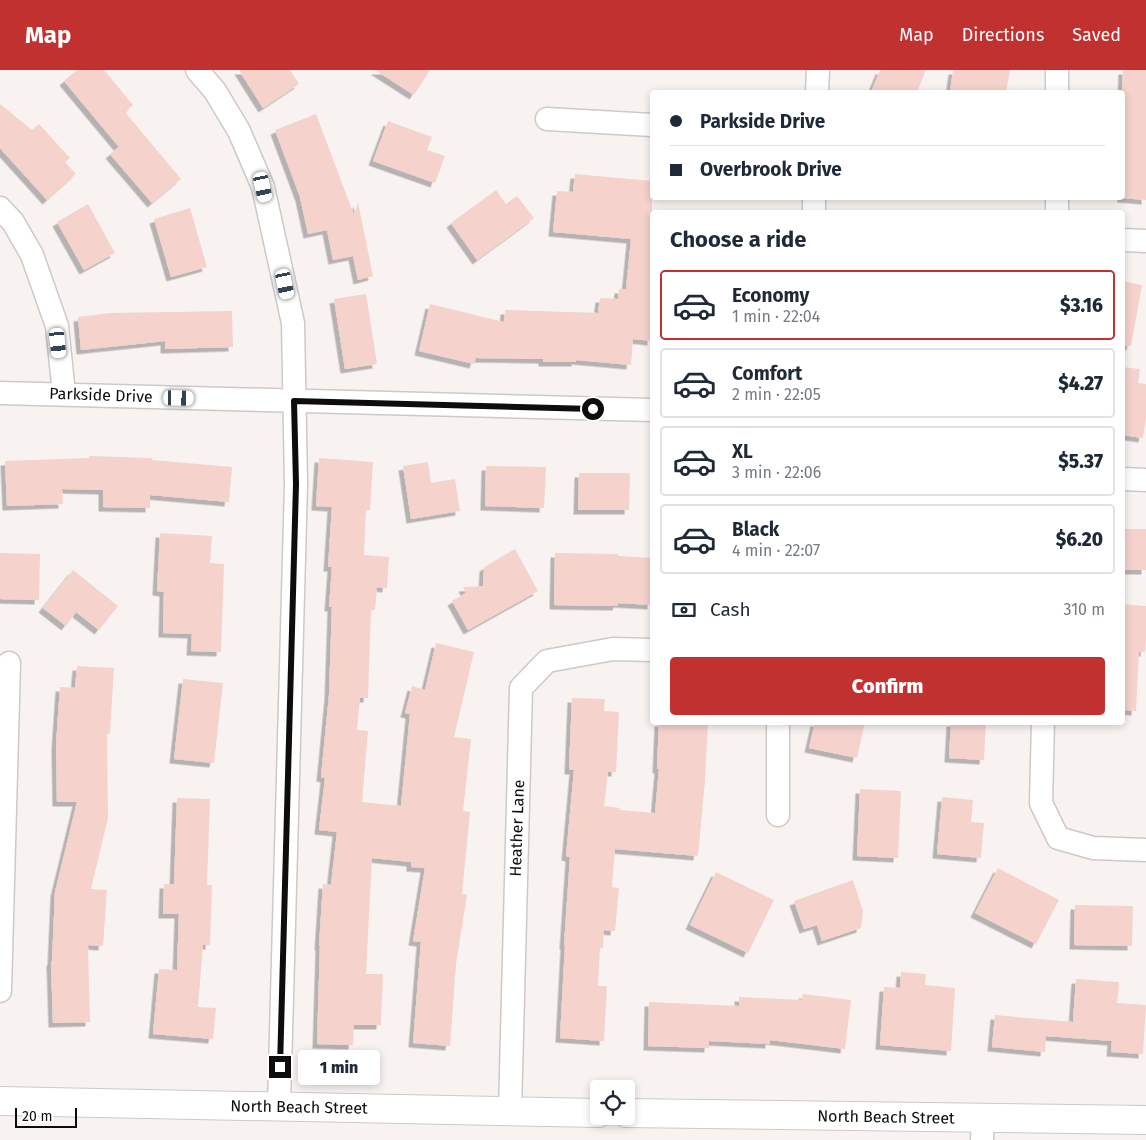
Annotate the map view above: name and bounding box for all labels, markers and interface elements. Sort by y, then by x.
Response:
text: Map [25,21,71,49]
text: Map [899,24,934,46]
text: Directions [962,24,1044,46]
text: Saved [1072,24,1121,46]
text: Parkside Drive [700,110,825,133]
text: Overbrook Drive [700,158,842,181]
car [252,171,273,203]
text: Choose a ride [670,226,806,253]
car [274,268,295,300]
icon: car [672,283,717,328]
text: Economy [732,284,809,307]
text: $3.16 [1060,294,1103,317]
text: 1 min · 22:04 [732,307,820,326]
car [48,327,67,359]
icon: car [672,361,717,406]
text: Comfort [732,362,802,385]
text: $4.27 [1058,372,1103,395]
street label: Parkside Drive [49,384,153,406]
text: 2 min · 22:05 [732,385,821,404]
car [163,390,194,406]
route start [582,398,604,420]
icon: car [672,439,717,484]
text: XL [732,440,753,463]
text: $5.37 [1058,450,1103,473]
text: 3 min · 22:06 [732,463,821,482]
icon: car [672,517,717,562]
text: Black [732,518,779,541]
text: $6.20 [1056,528,1103,551]
text: 4 min · 22:07 [732,541,820,560]
icon: cash [670,596,698,624]
text: Cash [710,598,751,621]
text: 310 m [1064,600,1105,619]
button: Confirm [670,657,1105,715]
street label: Heather Lane [506,779,528,877]
callout: 1 min [298,1050,380,1084]
route end [269,1056,291,1078]
text: 1 min [320,1058,358,1077]
map controls [590,1080,635,1125]
button: locate [590,1080,635,1125]
street label: North Beach Street [230,1096,368,1118]
scale bar [15,1105,78,1128]
street label: North Beach Street [817,1106,955,1128]
text: 20 m [22,1108,52,1125]

